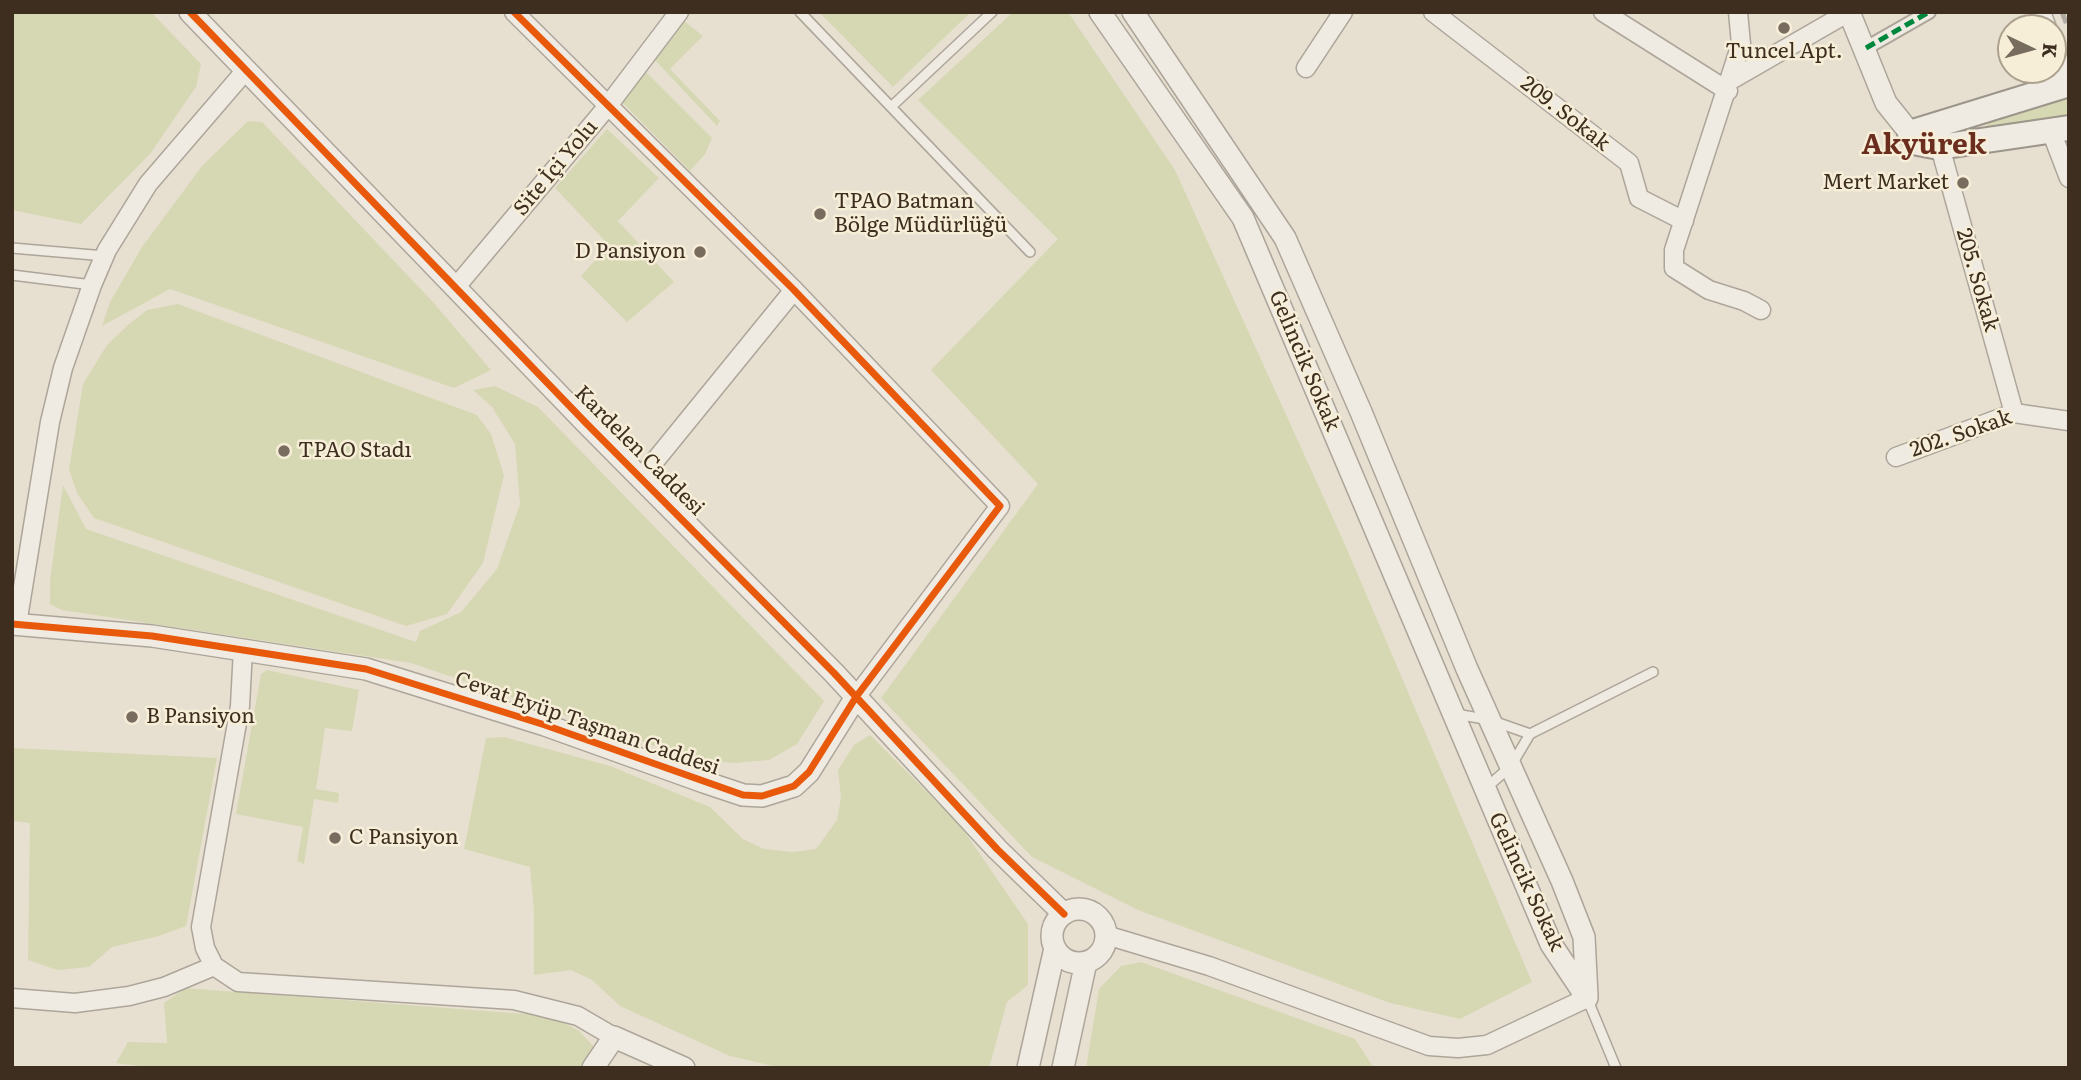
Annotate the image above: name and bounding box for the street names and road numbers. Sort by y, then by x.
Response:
street label: 209. Sokak [1515,71,1615,157]
street label: Site İçi Yolu [509,115,603,221]
street label: 205. Sokak [1950,226,2004,334]
street label: Gelincik Sokak [1263,287,1345,435]
street label: Kardelen Caddesi [569,381,709,521]
street label: 202. Sokak [1907,405,2015,463]
street label: Cevat Eyüp Taşman Caddesi [451,667,723,781]
street label: Gelincik Sokak [1483,809,1569,955]

